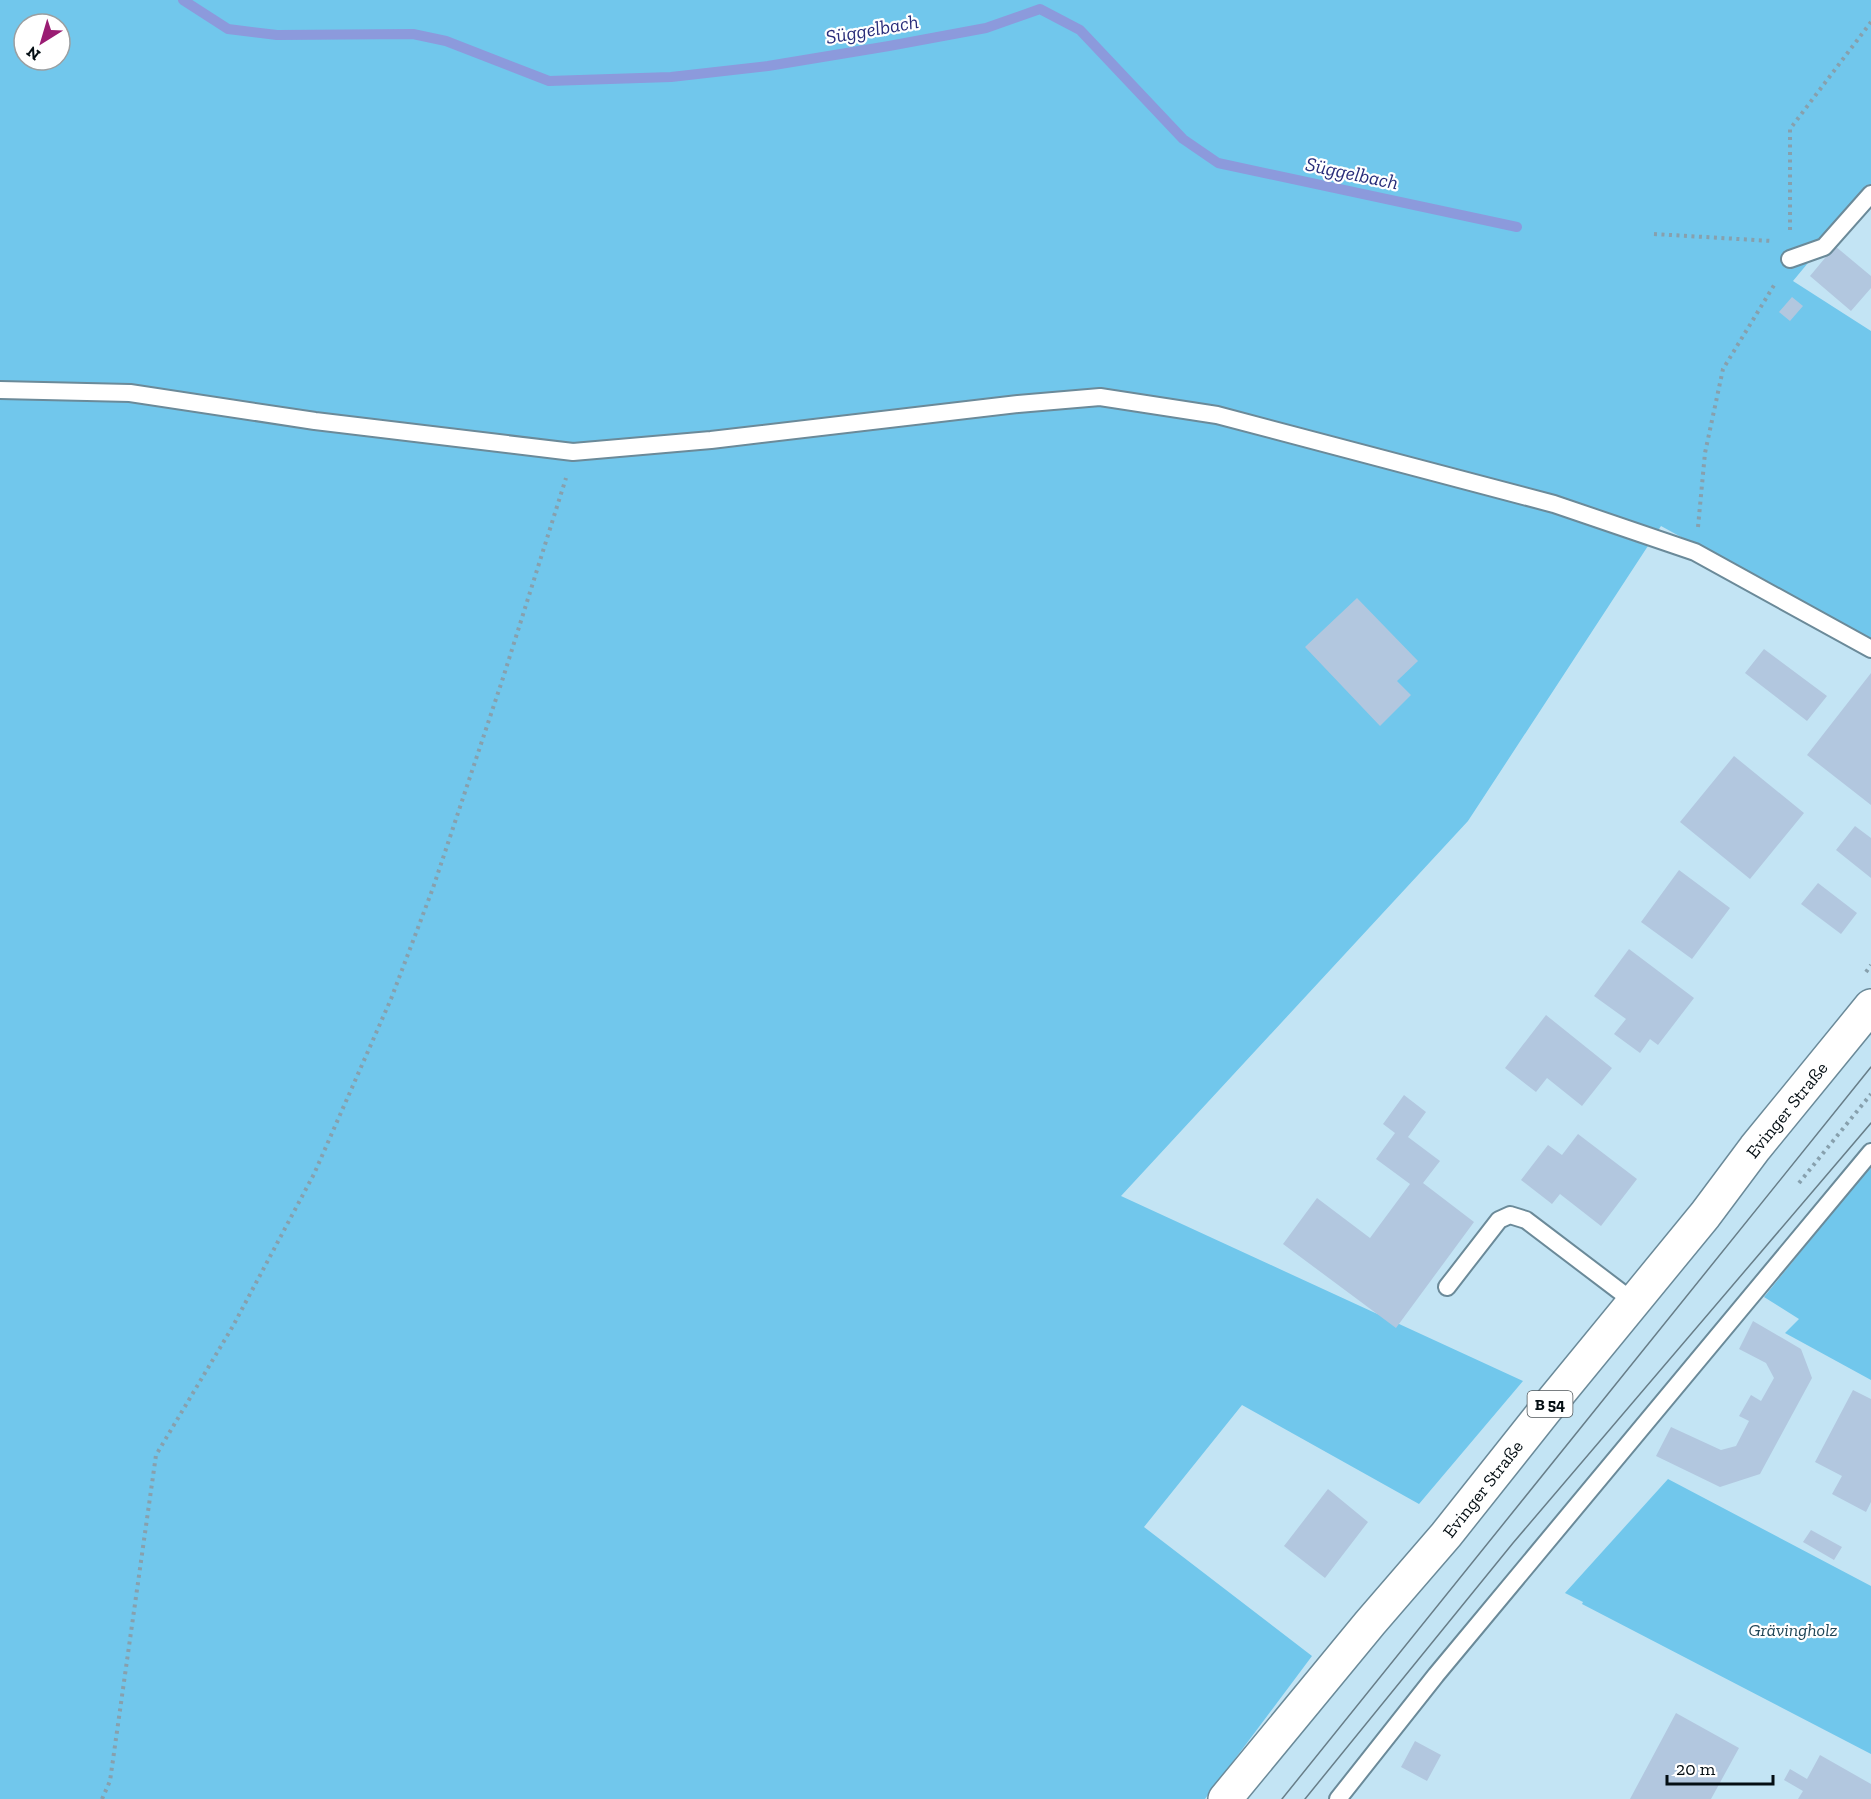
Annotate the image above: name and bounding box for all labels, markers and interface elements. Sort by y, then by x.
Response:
water label: Süggelbach [824,9,920,49]
north arrow [12,12,72,72]
text: N [23,42,44,65]
water label: Süggelbach [1304,151,1400,195]
street label: Evinger Straße [1741,1057,1833,1163]
road number: B 54 [1528,1391,1572,1417]
street label: Evinger Straße [1438,1436,1528,1542]
park label: Grävingholz [1748,1619,1838,1641]
scale bar [1667,1748,1774,1786]
text: 20 m [1676,1758,1716,1780]

